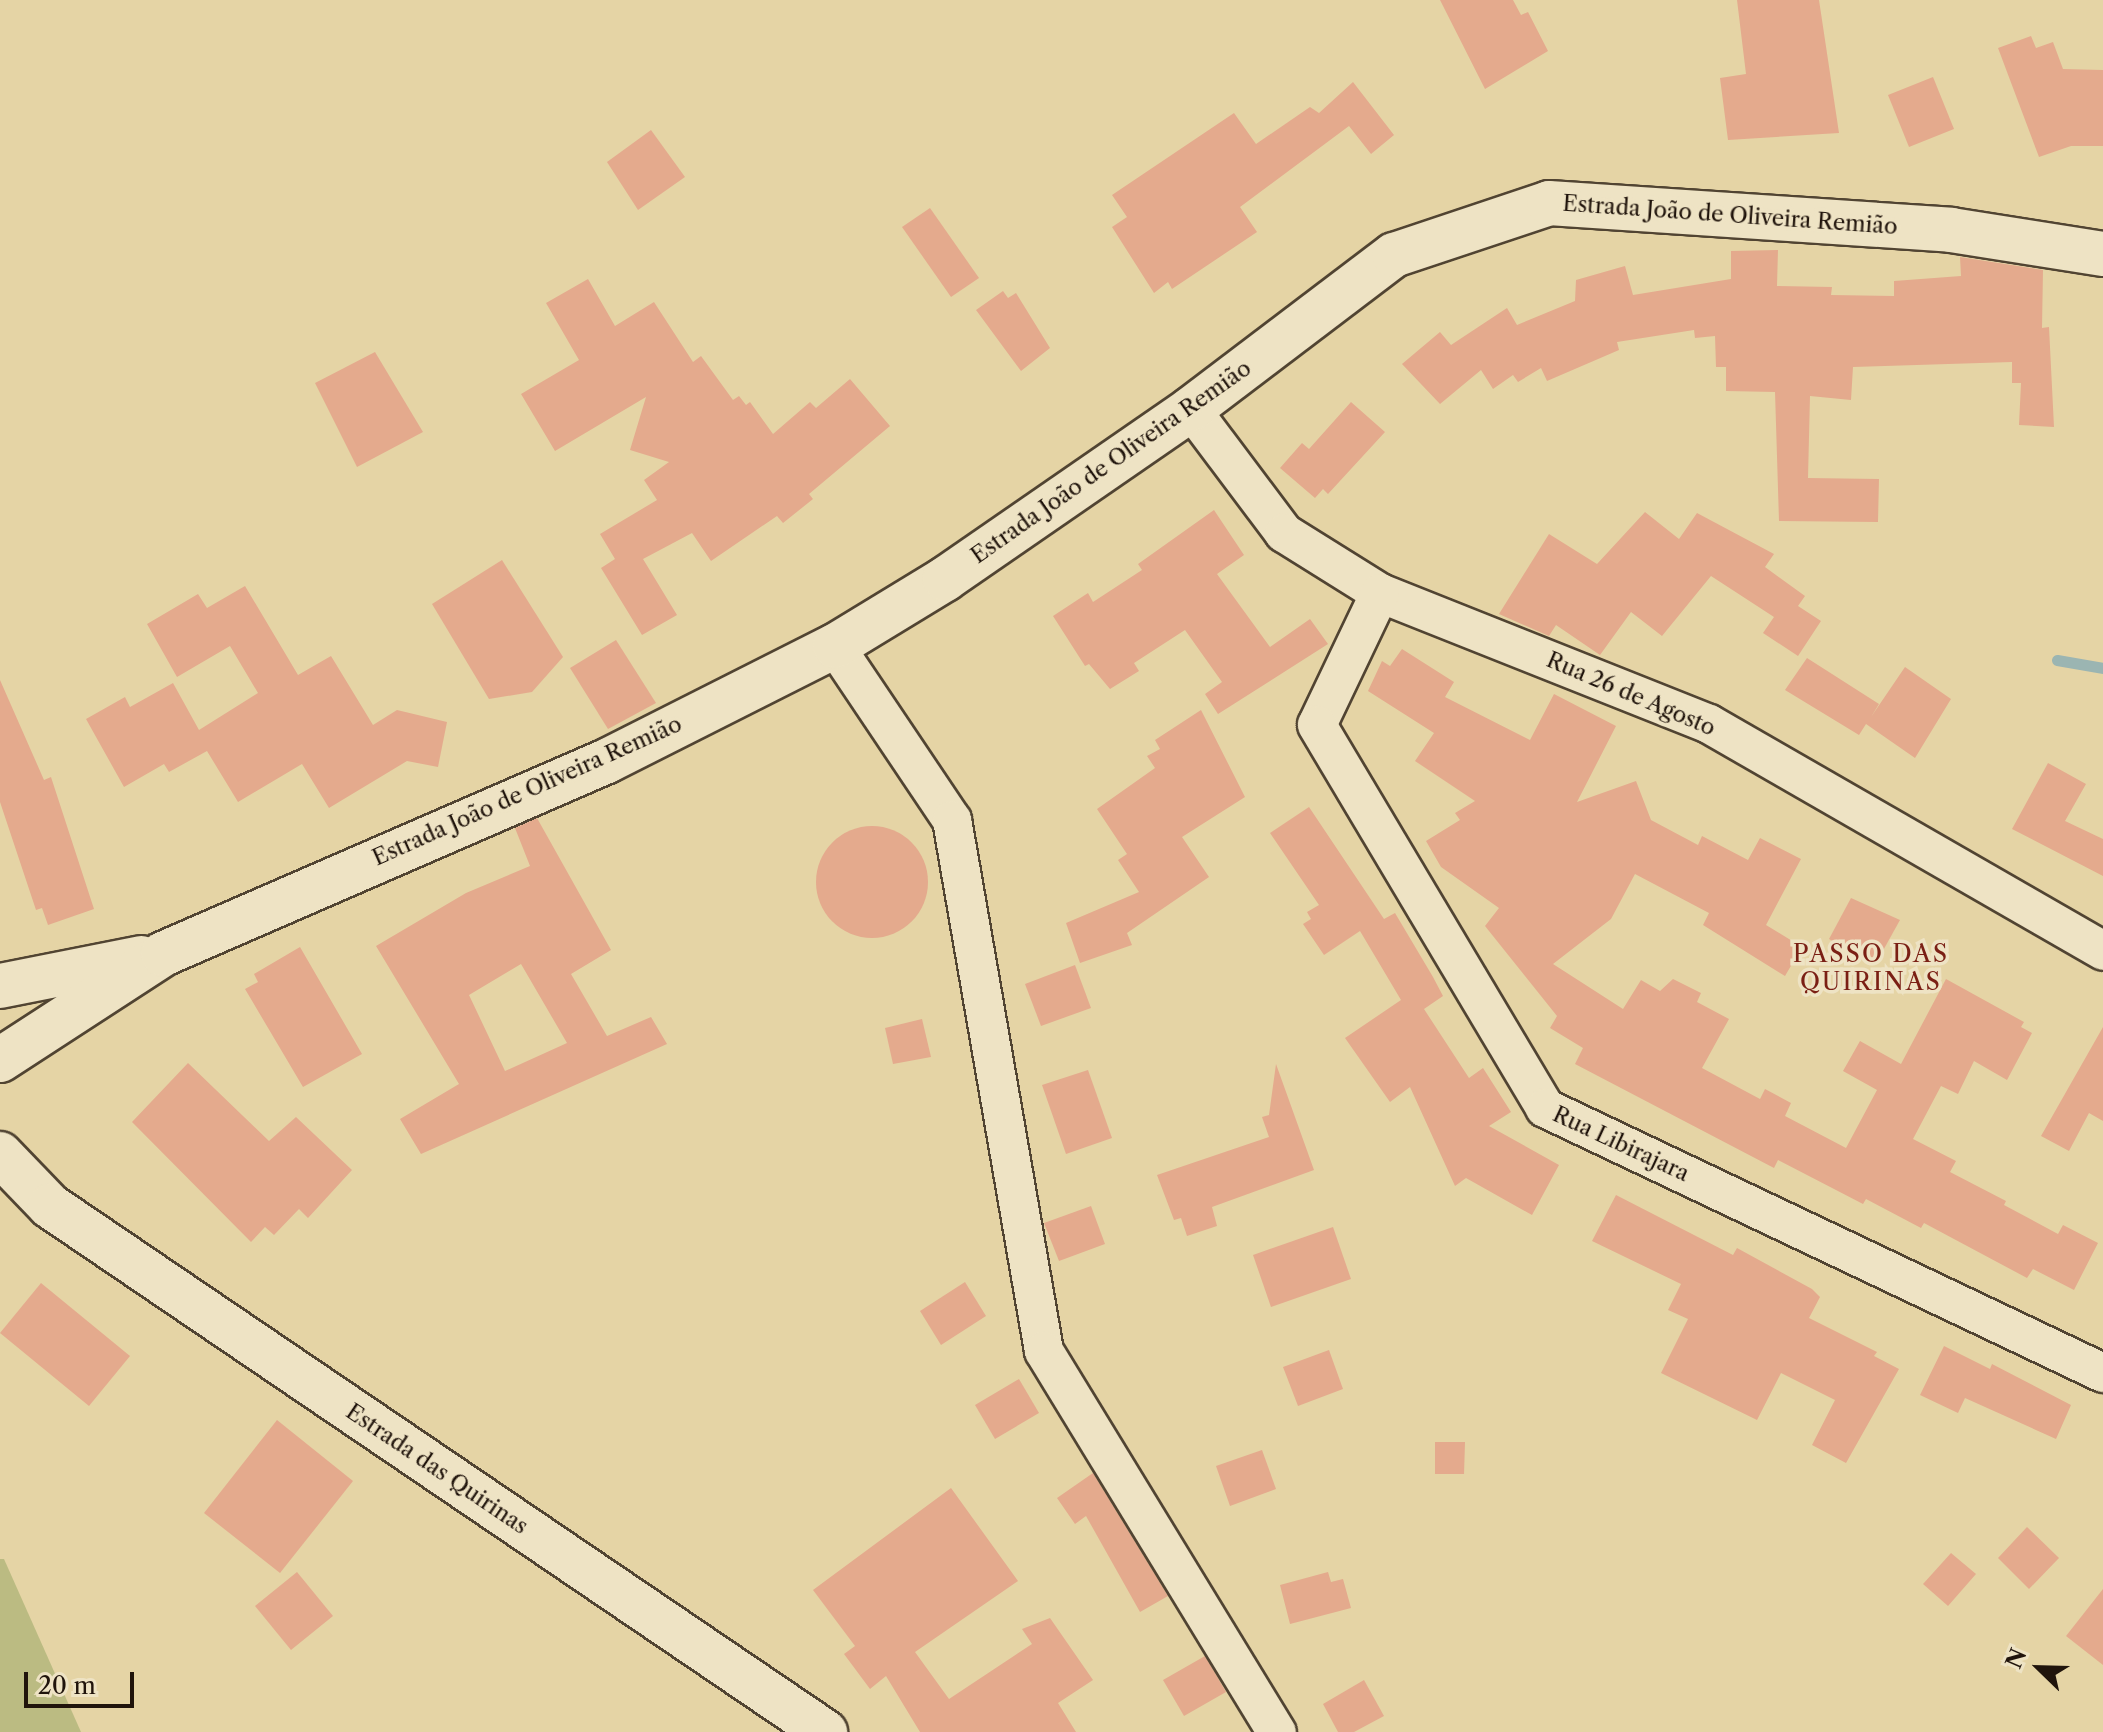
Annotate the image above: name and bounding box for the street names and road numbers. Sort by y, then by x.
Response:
street label: Estrada João de Oliveira Remião [1561,190,1899,240]
street label: Estrada João de Oliveira Remião [966,355,1256,569]
street label: Rua 26 de Agosto [1542,646,1720,742]
street label: Estrada João de Oliveira Remião [368,711,686,871]
street label: Rua Libirajara [1549,1101,1693,1187]
street label: Estrada das Quirinas [341,1398,533,1540]

